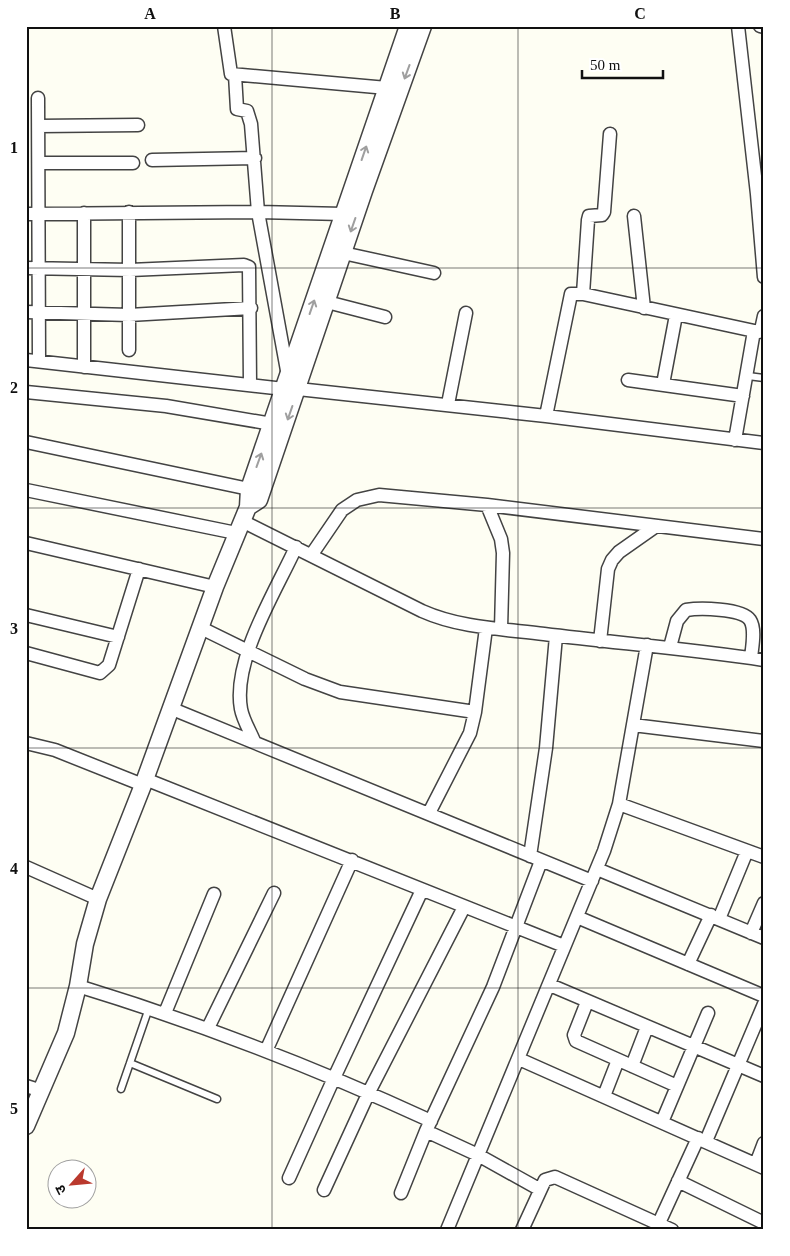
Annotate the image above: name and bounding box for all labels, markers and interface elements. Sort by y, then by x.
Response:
text: A [144,5,156,22]
text: B [390,5,401,22]
text: C [634,5,646,22]
scale bar [582,48,664,80]
text: 50 m [590,57,621,73]
one-way arrow [402,64,411,79]
text: 1 [10,139,18,156]
one-way arrow [360,146,369,161]
one-way arrow [347,217,357,233]
one-way arrow [308,299,317,315]
text: 2 [10,379,18,396]
one-way arrow [285,404,294,420]
one-way arrow [255,453,264,469]
text: 3 [10,620,18,637]
text: 4 [10,860,18,877]
text: 5 [10,1100,18,1117]
north arrow [48,1158,98,1208]
text: उ [52,1182,69,1197]

